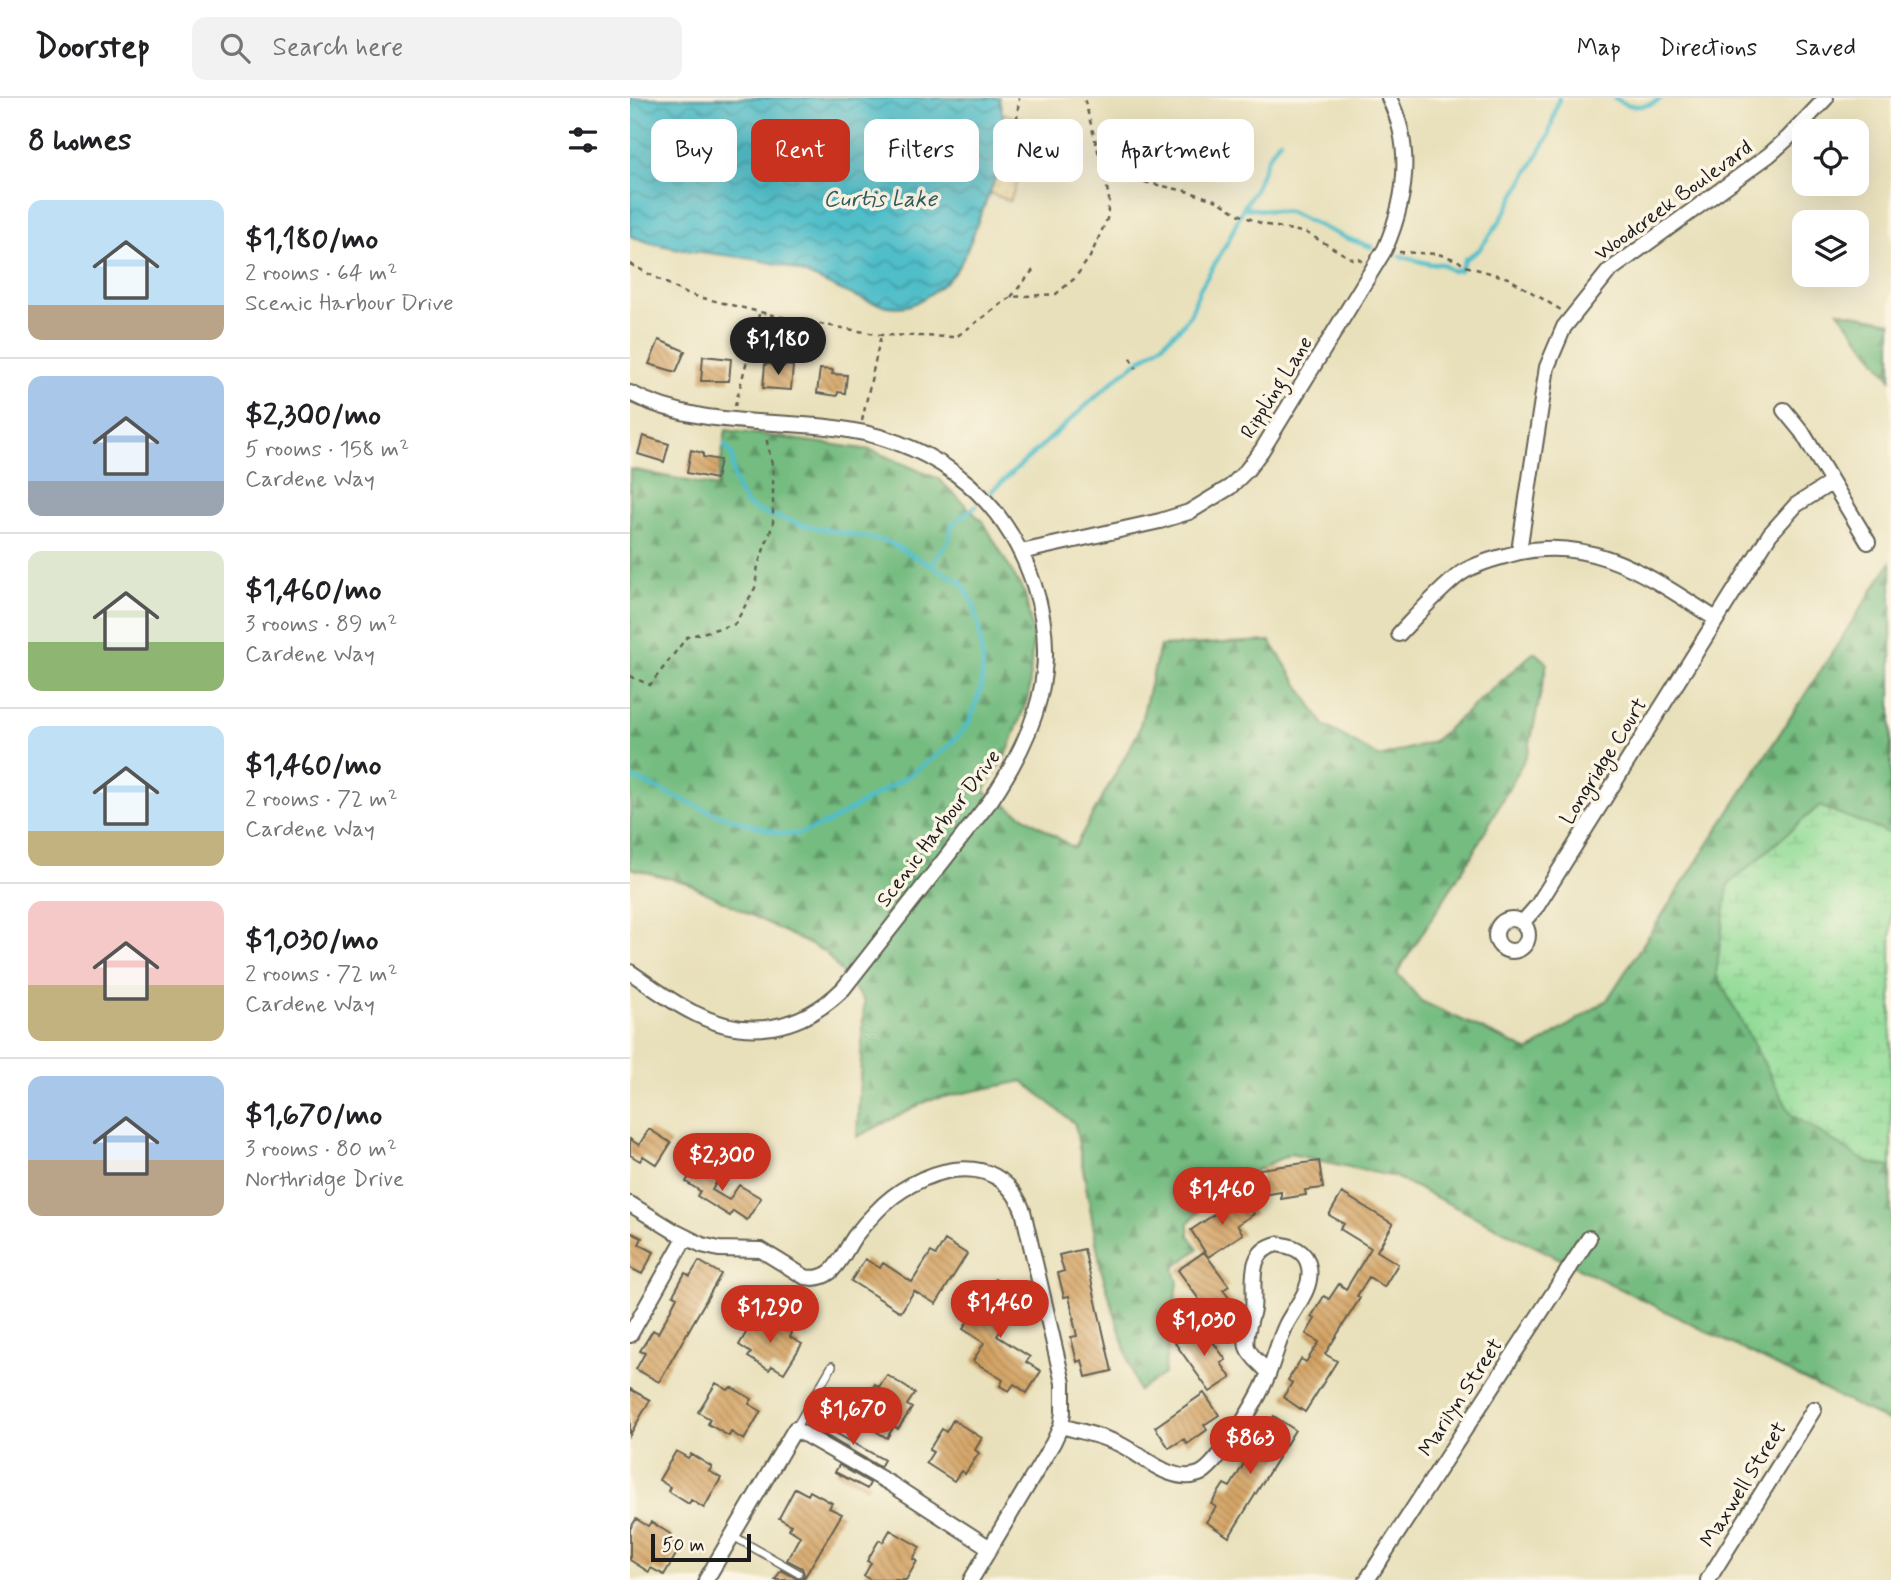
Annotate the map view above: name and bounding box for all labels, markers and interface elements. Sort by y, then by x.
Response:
search box [192,17,682,80]
text: Doorstep [35,26,150,70]
icon: search [216,29,254,67]
text: Search here [272,31,403,65]
text: Map [1577,33,1621,64]
text: Directions [1659,33,1757,64]
text: Saved [1795,33,1856,64]
chip: Buy [651,119,737,182]
chip: Rent [751,119,850,182]
chip: Filters [864,119,979,182]
chip: New [993,119,1083,182]
chip: Apartment [1097,119,1254,182]
map controls [1792,119,1869,287]
button: locate [1792,119,1869,196]
text: 8 homes [28,121,131,160]
icon: filters [564,121,602,159]
street label: Woodcreek Boulevard [1589,134,1758,268]
water label: Curtis Lake [823,185,938,215]
button: layers [1792,210,1869,287]
text: $1,180/mo [245,220,378,259]
icon: home [84,228,168,312]
text: 2 rooms · 64 m² [245,259,397,289]
text: Scenic Harbour Drive [245,289,454,319]
pin: $1,180 [721,317,835,377]
text: $1,180 [746,325,810,355]
street label: Rippling Lane [1234,331,1321,445]
text: $2,300/mo [245,396,381,435]
icon: home [84,404,168,488]
text: 5 rooms · 158 m² [245,435,409,465]
text: Cardene Way [245,465,375,495]
text: $1,460/mo [245,571,381,610]
icon: home [84,579,168,663]
text: 3 rooms · 89 m² [245,610,397,640]
text: Cardene Way [245,640,375,670]
street label: Longridge Court [1554,693,1655,831]
street label: Scenic Harbour Drive [870,744,1007,913]
text: $1,460/mo [245,746,381,785]
icon: home [84,754,168,838]
text: 2 rooms · 72 m² [245,785,398,815]
text: Cardene Way [245,815,375,845]
text: $1,030/mo [245,921,379,960]
icon: home [84,929,168,1013]
text: 2 rooms · 72 m² [245,960,398,990]
text: Cardene Way [245,990,375,1020]
text: $1,670/mo [245,1096,382,1135]
icon: home [84,1104,168,1188]
pin: $2,300 [665,1134,779,1193]
text: 3 rooms · 80 m² [245,1135,397,1165]
text: $2,300 [689,1141,755,1171]
text: Northridge Drive [245,1165,404,1195]
pin: $1,460 [1165,1168,1279,1227]
text: $1,460 [1189,1175,1255,1205]
pin: $1,460 [943,1280,1057,1340]
pin: $1,290 [713,1286,827,1345]
text: $1,460 [967,1288,1033,1318]
text: $1,290 [737,1293,803,1323]
pin: $1,030 [1147,1298,1261,1358]
text: $1,030 [1172,1306,1236,1336]
street label: Marilyn Street [1412,1333,1510,1462]
pin: $1,670 [796,1388,910,1447]
text: $1,670 [819,1395,887,1425]
pin: $863 [1209,1416,1291,1476]
street label: Maxwell Street [1694,1416,1794,1553]
text: $863 [1226,1424,1274,1454]
scale bar [651,1531,751,1563]
text: 50 m [662,1533,705,1558]

